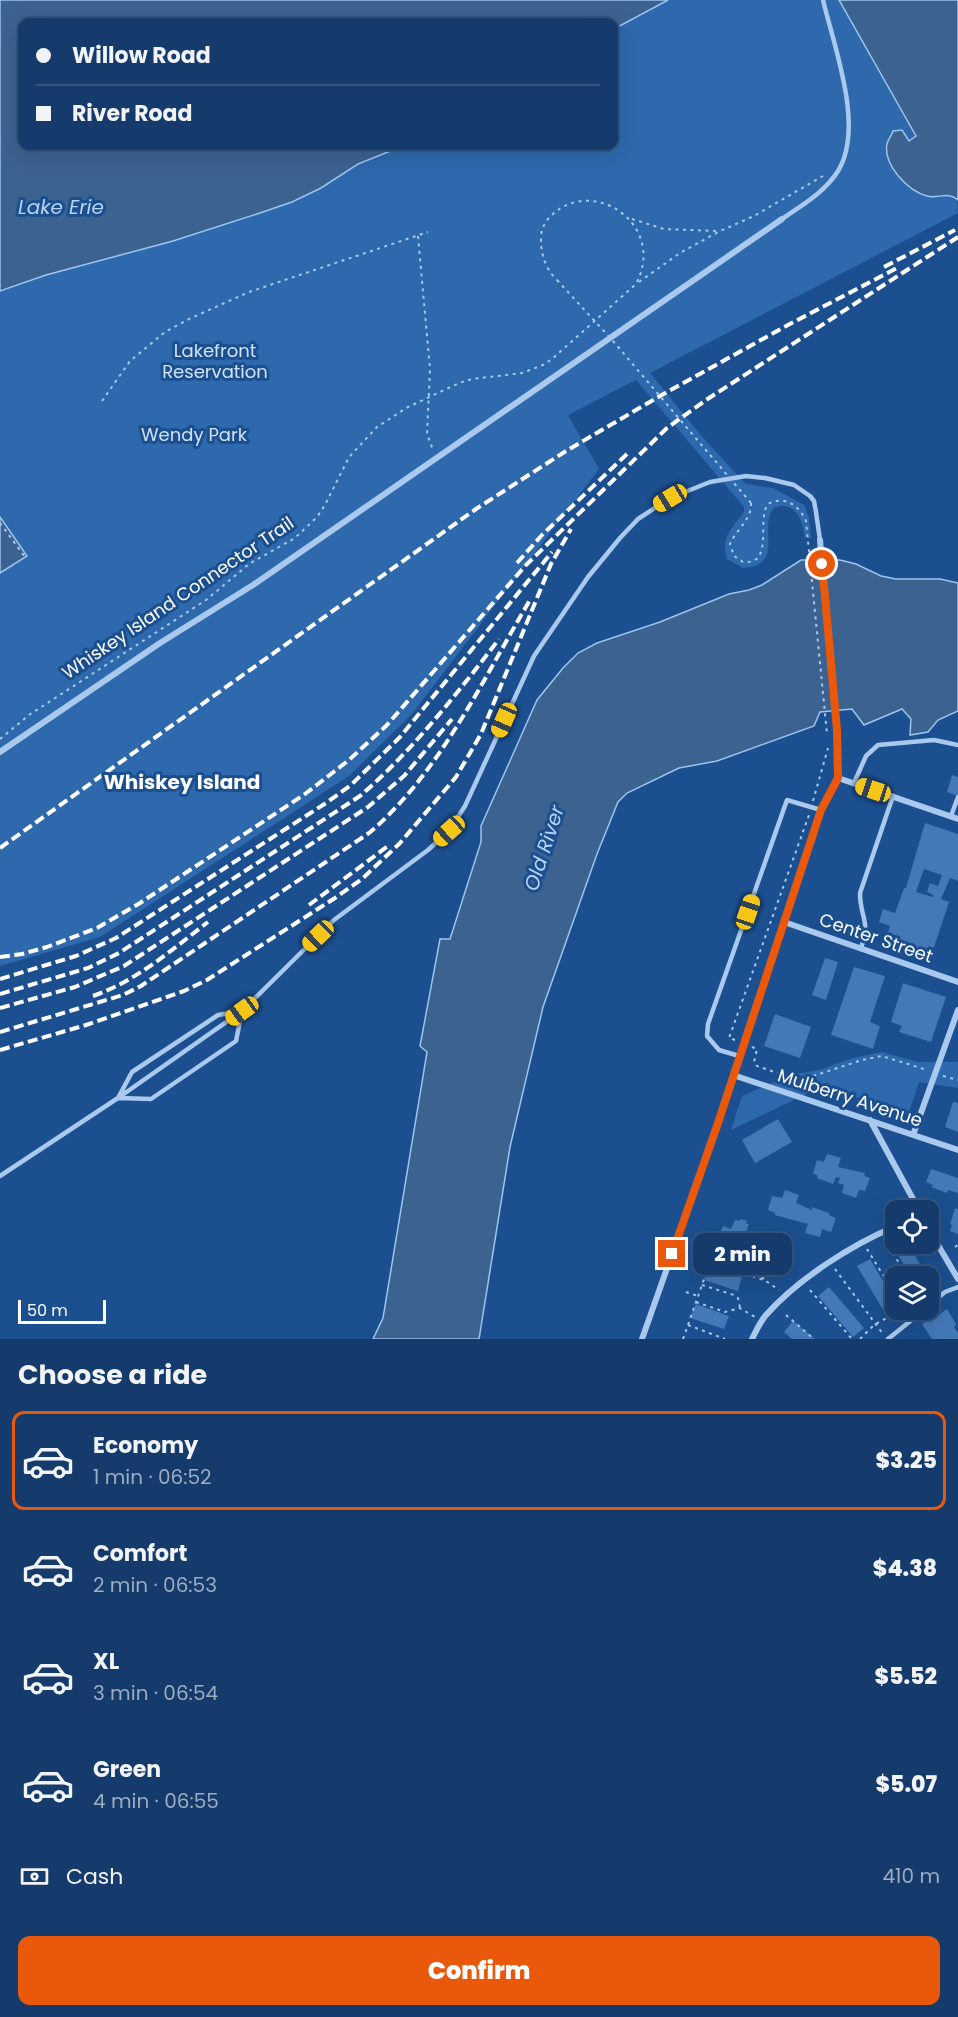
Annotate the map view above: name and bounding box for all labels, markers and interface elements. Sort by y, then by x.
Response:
text: Willow Road [72,40,211,71]
text: River Road [72,98,192,129]
water label: Lake Erie [18,193,104,221]
park label: Lakefront Reservation [162,338,268,384]
park label: Wendy Park [141,422,248,447]
car [650,481,690,515]
street label: Whiskey Island Connector Trail [57,510,299,685]
route start [808,550,835,577]
car [488,700,520,740]
district label: Whiskey Island [104,768,260,796]
car [853,776,893,804]
water label: Old River [517,801,571,894]
car [430,812,468,850]
car [734,892,762,932]
street label: Center Street [816,906,936,969]
car [299,917,337,955]
car [222,993,262,1029]
street label: Mulberry Avenue [775,1062,926,1133]
map controls [885,1200,939,1320]
button: locate [885,1200,939,1254]
callout: 2 min [693,1233,792,1275]
route end [658,1240,685,1267]
text: 2 min [714,1240,771,1268]
button: layers [885,1266,939,1320]
scale bar [18,1297,106,1324]
text: 50 m [27,1299,68,1322]
text: Choose a ride [18,1356,207,1393]
text: Economy [93,1430,198,1461]
icon: car [21,1434,75,1488]
text: $3.25 [875,1445,937,1476]
text: 1 min · 06:52 [93,1463,212,1491]
text: Comfort [93,1538,187,1569]
icon: car [21,1542,75,1596]
text: $4.38 [873,1553,937,1584]
text: 2 min · 06:53 [93,1571,217,1599]
text: XL [93,1646,119,1677]
icon: car [21,1650,75,1704]
text: $5.52 [874,1661,937,1692]
text: 3 min · 06:54 [93,1679,218,1707]
text: Green [93,1754,161,1785]
icon: car [21,1758,75,1812]
text: $5.07 [875,1769,937,1800]
text: 4 min · 06:55 [93,1787,219,1815]
icon: cash [18,1860,51,1893]
text: Cash [66,1861,123,1892]
text: 410 m [883,1862,940,1890]
button: Confirm [18,1936,940,2005]

